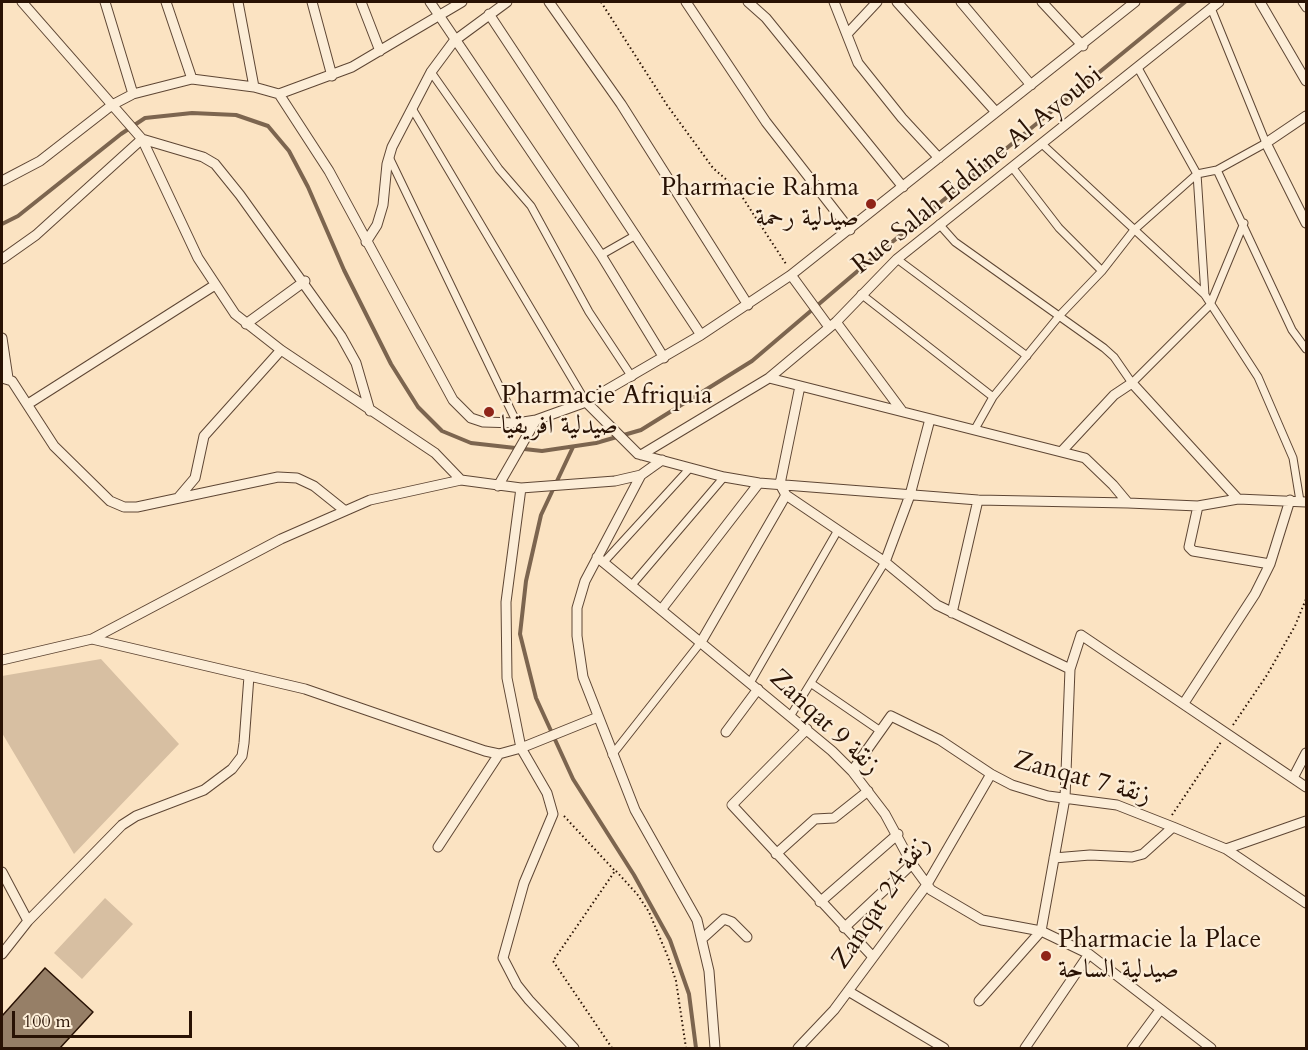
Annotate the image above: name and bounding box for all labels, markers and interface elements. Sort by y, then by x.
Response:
street label: Rue Salah Eddine Al Ayoubi [847,60,1109,282]
place label: Pharmacie Rahma صيدلية رحمة [661,173,859,234]
marker: Pharmacie Rahma صيدلية رحمة [864,197,878,211]
place label: Pharmacie Afriquia صيدلية افريقيا [501,381,712,442]
marker: Pharmacie Afriquia صيدلية افريقيا [482,405,496,419]
street label: Zanqat 9 زنقة [762,664,886,782]
street label: Zanqat 7 زنقة [1010,746,1154,812]
street label: Zanqat 24 زنقة [826,831,938,975]
place label: Pharmacie la Place صيدلية الساحة [1058,925,1261,987]
marker: Pharmacie la Place صيدلية الساحة [1039,949,1053,963]
scale bar [15,999,195,1037]
text: 100 m [23,1009,71,1034]

